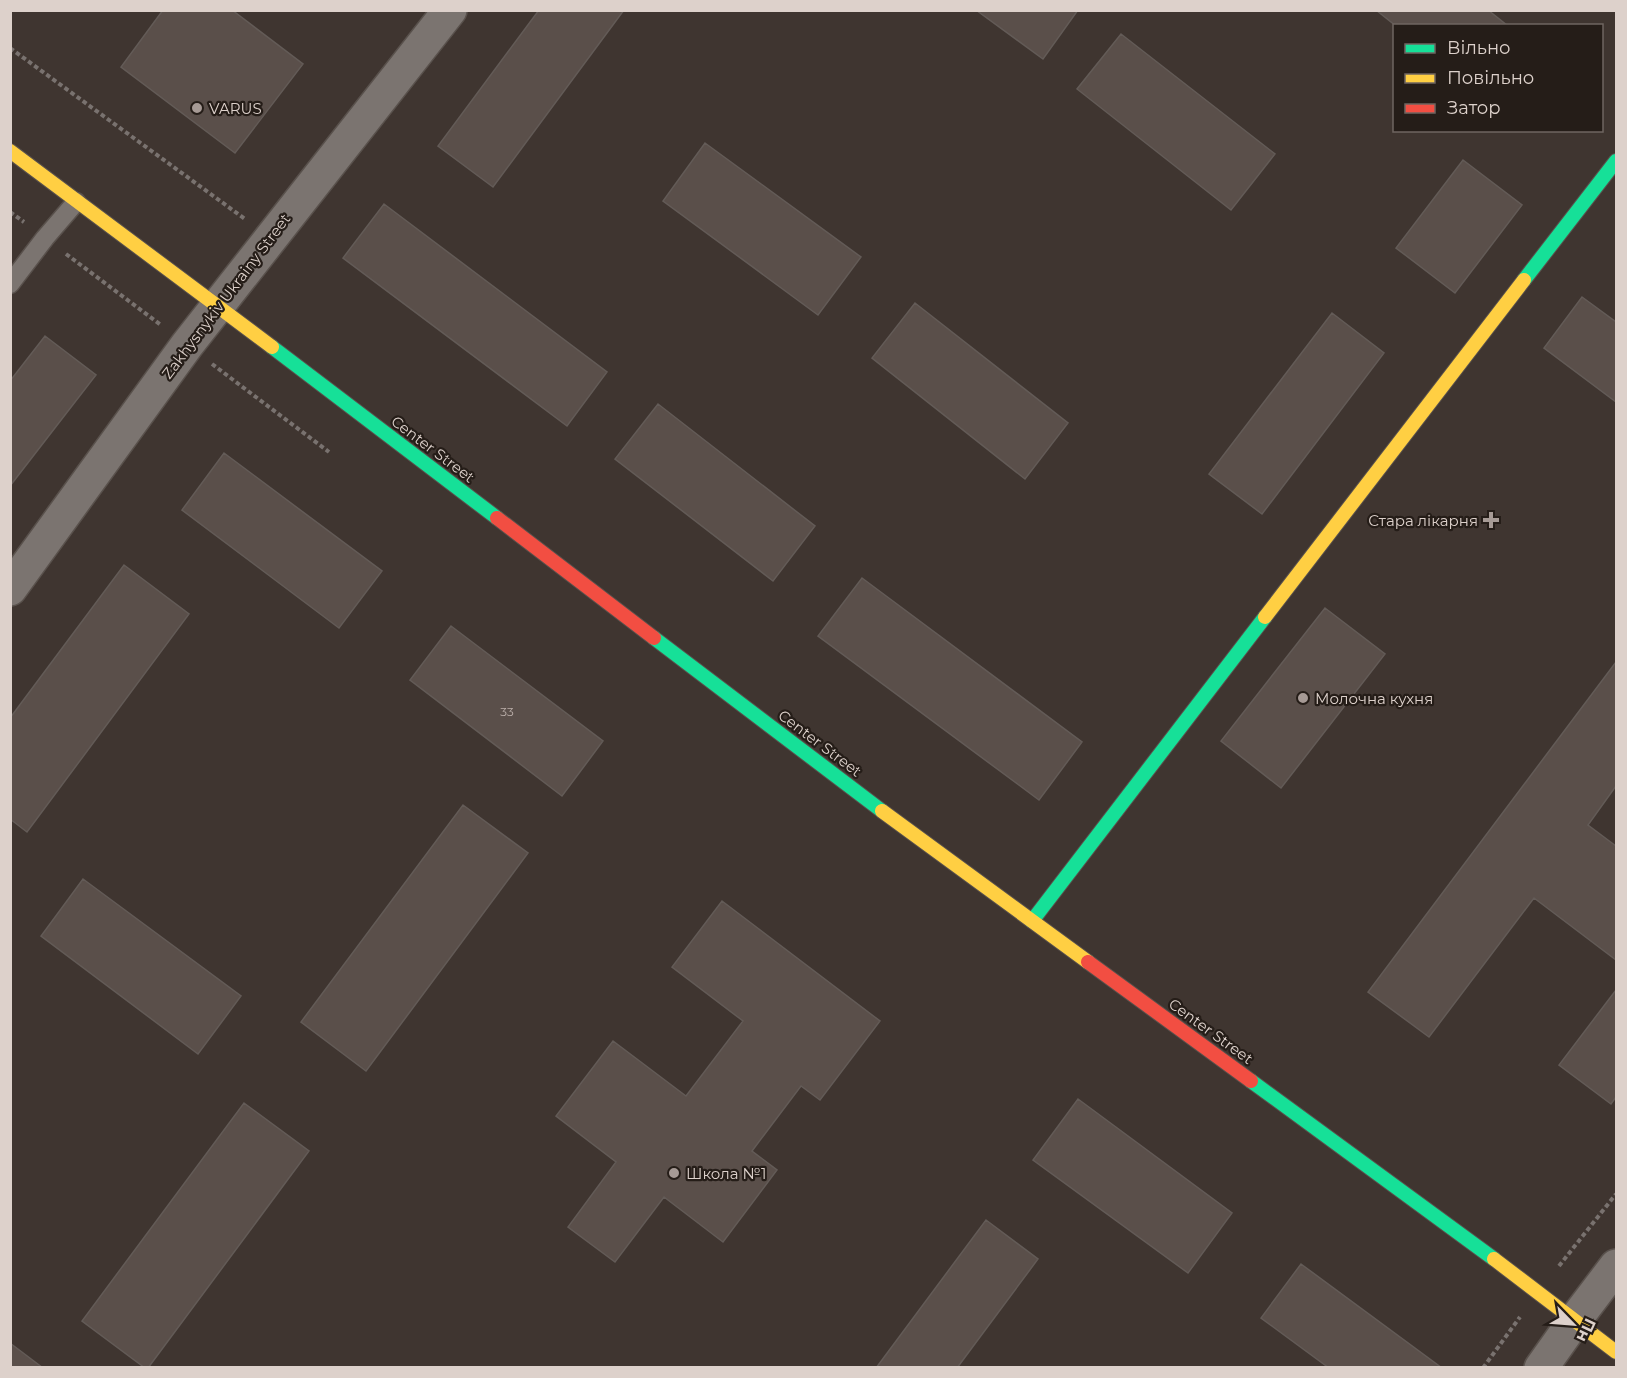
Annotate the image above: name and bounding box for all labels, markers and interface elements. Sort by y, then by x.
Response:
legend [1393,24,1603,132]
text: Вільно [1447,37,1511,59]
text: Повільно [1447,67,1534,89]
text: Затор [1447,97,1501,119]
place label: VARUS [209,99,262,118]
marker: VARUS [190,101,204,115]
street label: Zakhysnykiv Ukrainy Street [158,210,294,382]
street label: Center Street [387,411,479,487]
place label: Стара лікарня [1368,511,1478,530]
marker: Стара лікарня [1482,511,1500,529]
place label: Молочна кухня [1315,689,1433,708]
marker: Молочна кухня [1296,691,1310,705]
house number: 33 [500,704,514,719]
street label: Center Street [774,705,866,781]
street label: Center Street [1165,994,1257,1068]
place label: Школа №1 [686,1164,766,1183]
marker: Школа №1 [667,1166,681,1180]
north arrow [1543,1294,1603,1354]
text: Пн [1572,1315,1600,1345]

